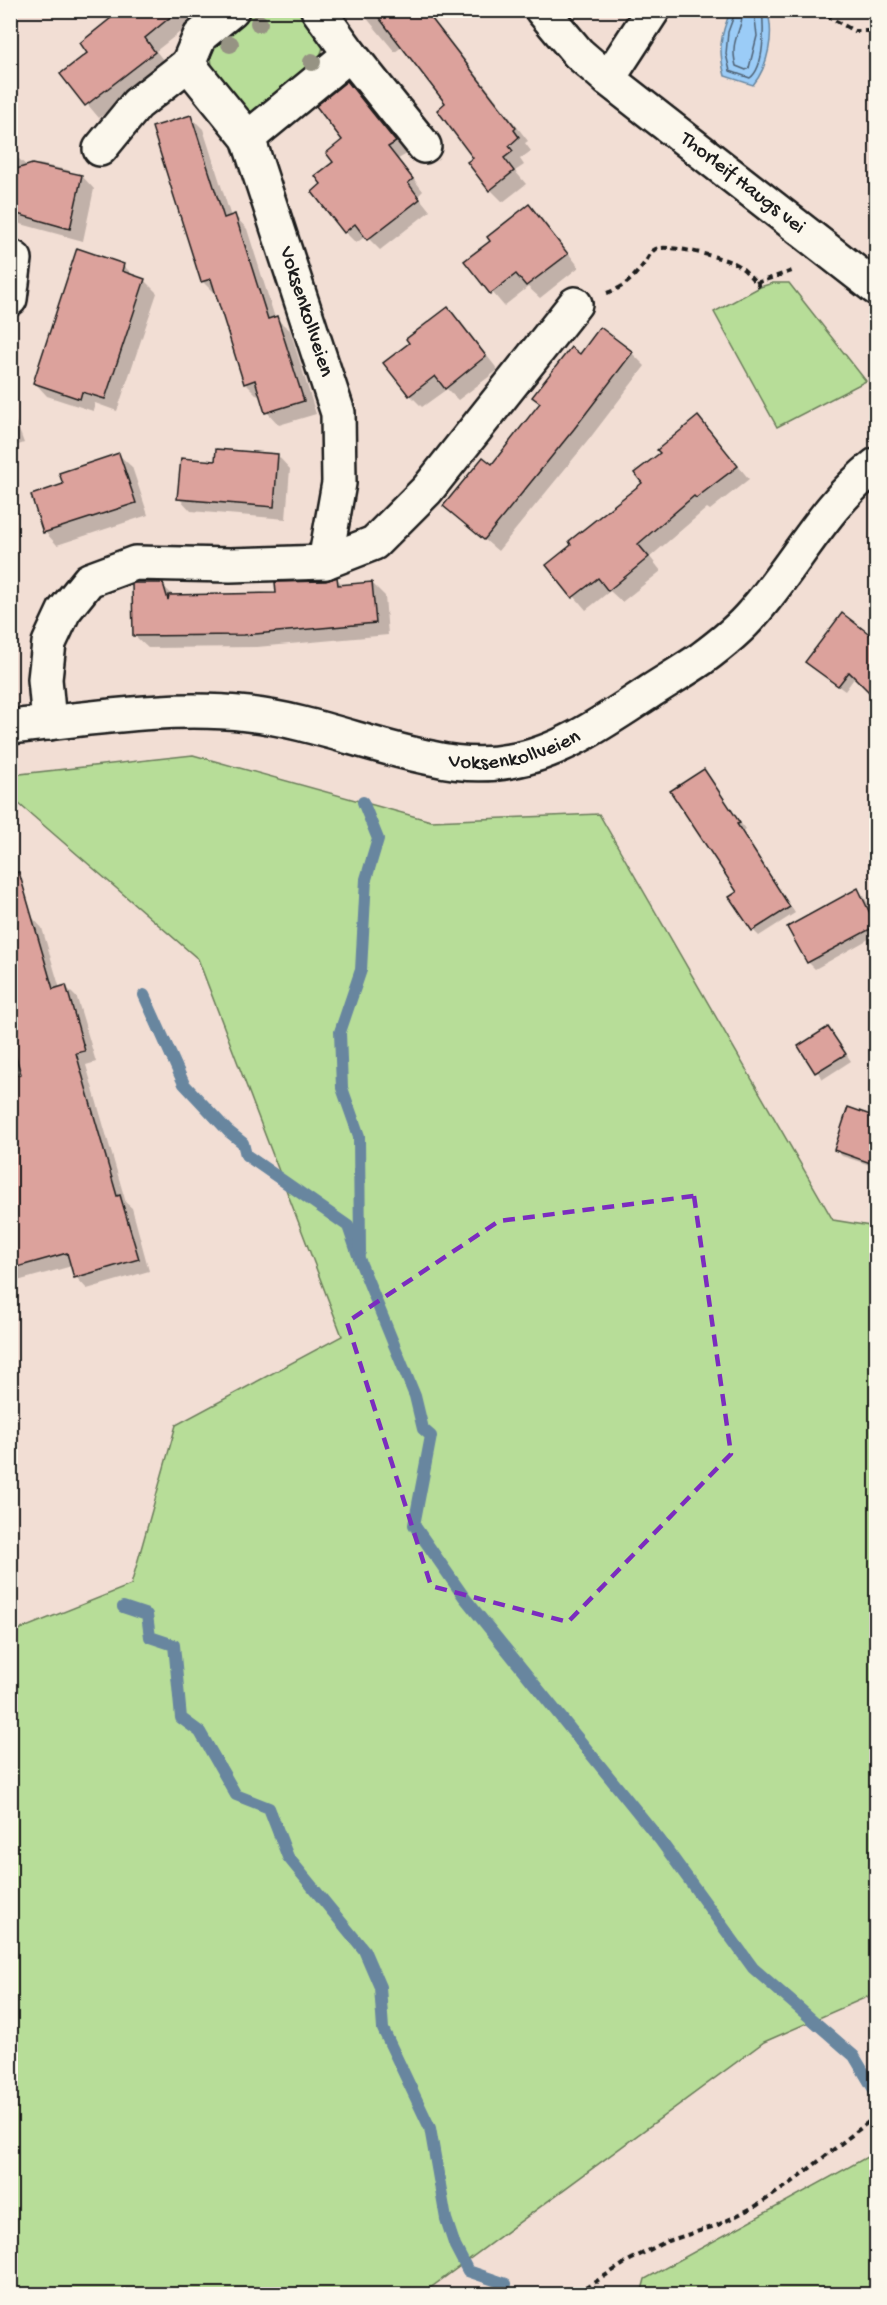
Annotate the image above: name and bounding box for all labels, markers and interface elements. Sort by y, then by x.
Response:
street label: Thorleif Haugs vei [674,126,810,240]
street label: Voksenkollveien [272,243,338,380]
street label: Voksenkollveien [446,725,585,776]

